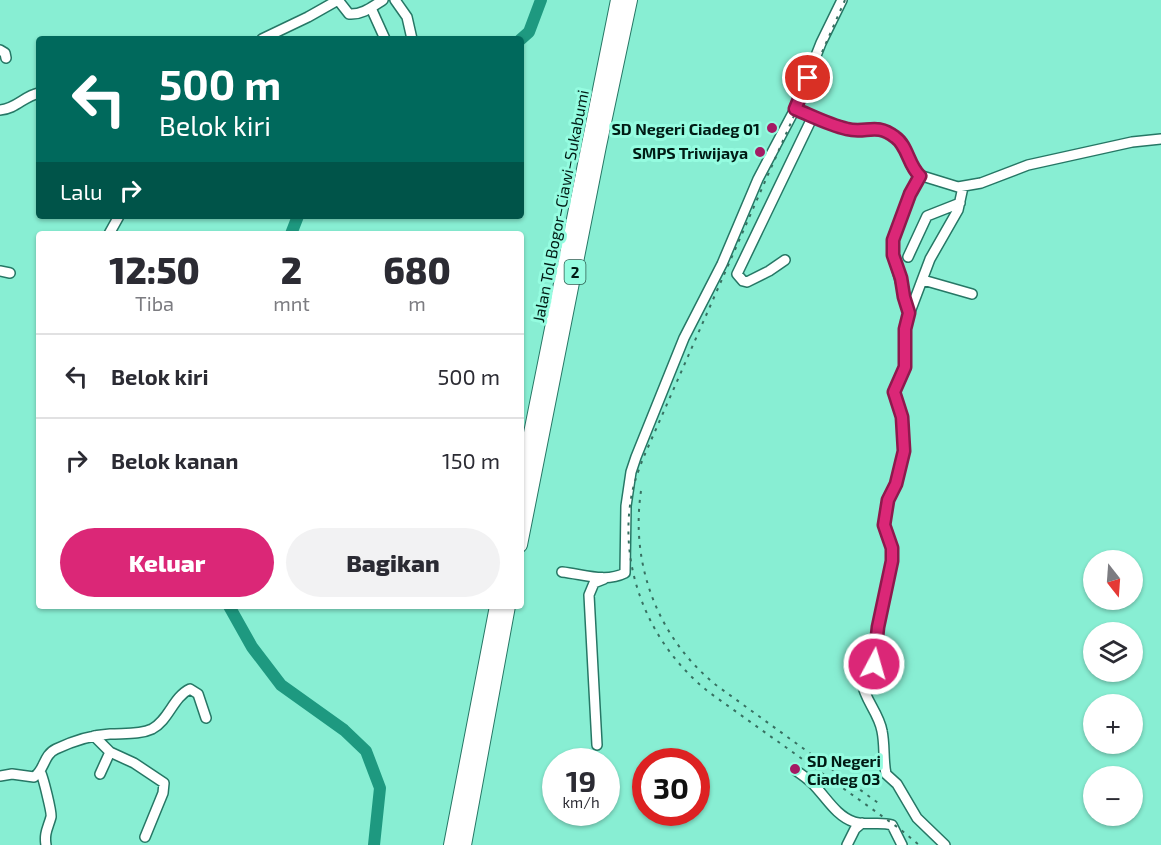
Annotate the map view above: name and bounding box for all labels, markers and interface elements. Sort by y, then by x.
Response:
pin [782,52,833,103]
text: 500 m [159,58,281,108]
icon: left [60,60,138,138]
icon: arrive [791,61,824,94]
street label: Jalan Tol Bogor–Ciawi–Sukabumi [528,88,592,324]
text: Belok kiri [159,109,271,141]
place label: SD Negeri Ciadeg 01 [611,119,760,138]
marker: SD Negeri Ciadeg 01 [765,121,779,135]
place label: SMPS Triwijaya [632,143,748,163]
marker: SMPS Triwijaya [753,145,767,159]
icon: right [114,174,147,207]
text: Lalu [60,178,102,204]
text: 12:50 [109,248,200,291]
text: 2 [281,248,302,291]
text: 680 [383,248,451,291]
road number: 2 [564,260,586,284]
text: Tiba [135,291,174,315]
text: mnt [273,291,310,315]
text: m [408,291,426,315]
icon: left [60,360,93,393]
text: Belok kiri [111,363,208,389]
text: 500 m [437,363,500,389]
icon: right [60,444,93,477]
text: Belok kanan [111,447,238,473]
text: 150 m [442,447,500,473]
button: Keluar [60,528,274,597]
button: Bagikan [286,528,500,597]
north arrow [1083,550,1143,610]
map controls [1083,550,1143,826]
button: layers [1083,622,1143,682]
position arrow [842,632,906,696]
button: + [1083,694,1143,754]
speed limit sign: 30 [632,748,710,826]
place label: SD Negeri Ciadeg 03 [807,751,881,788]
text: 19 [566,762,596,798]
marker: SD Negeri Ciadeg 03 [788,762,802,776]
button: − [1083,766,1143,826]
text: km/h [562,793,600,811]

